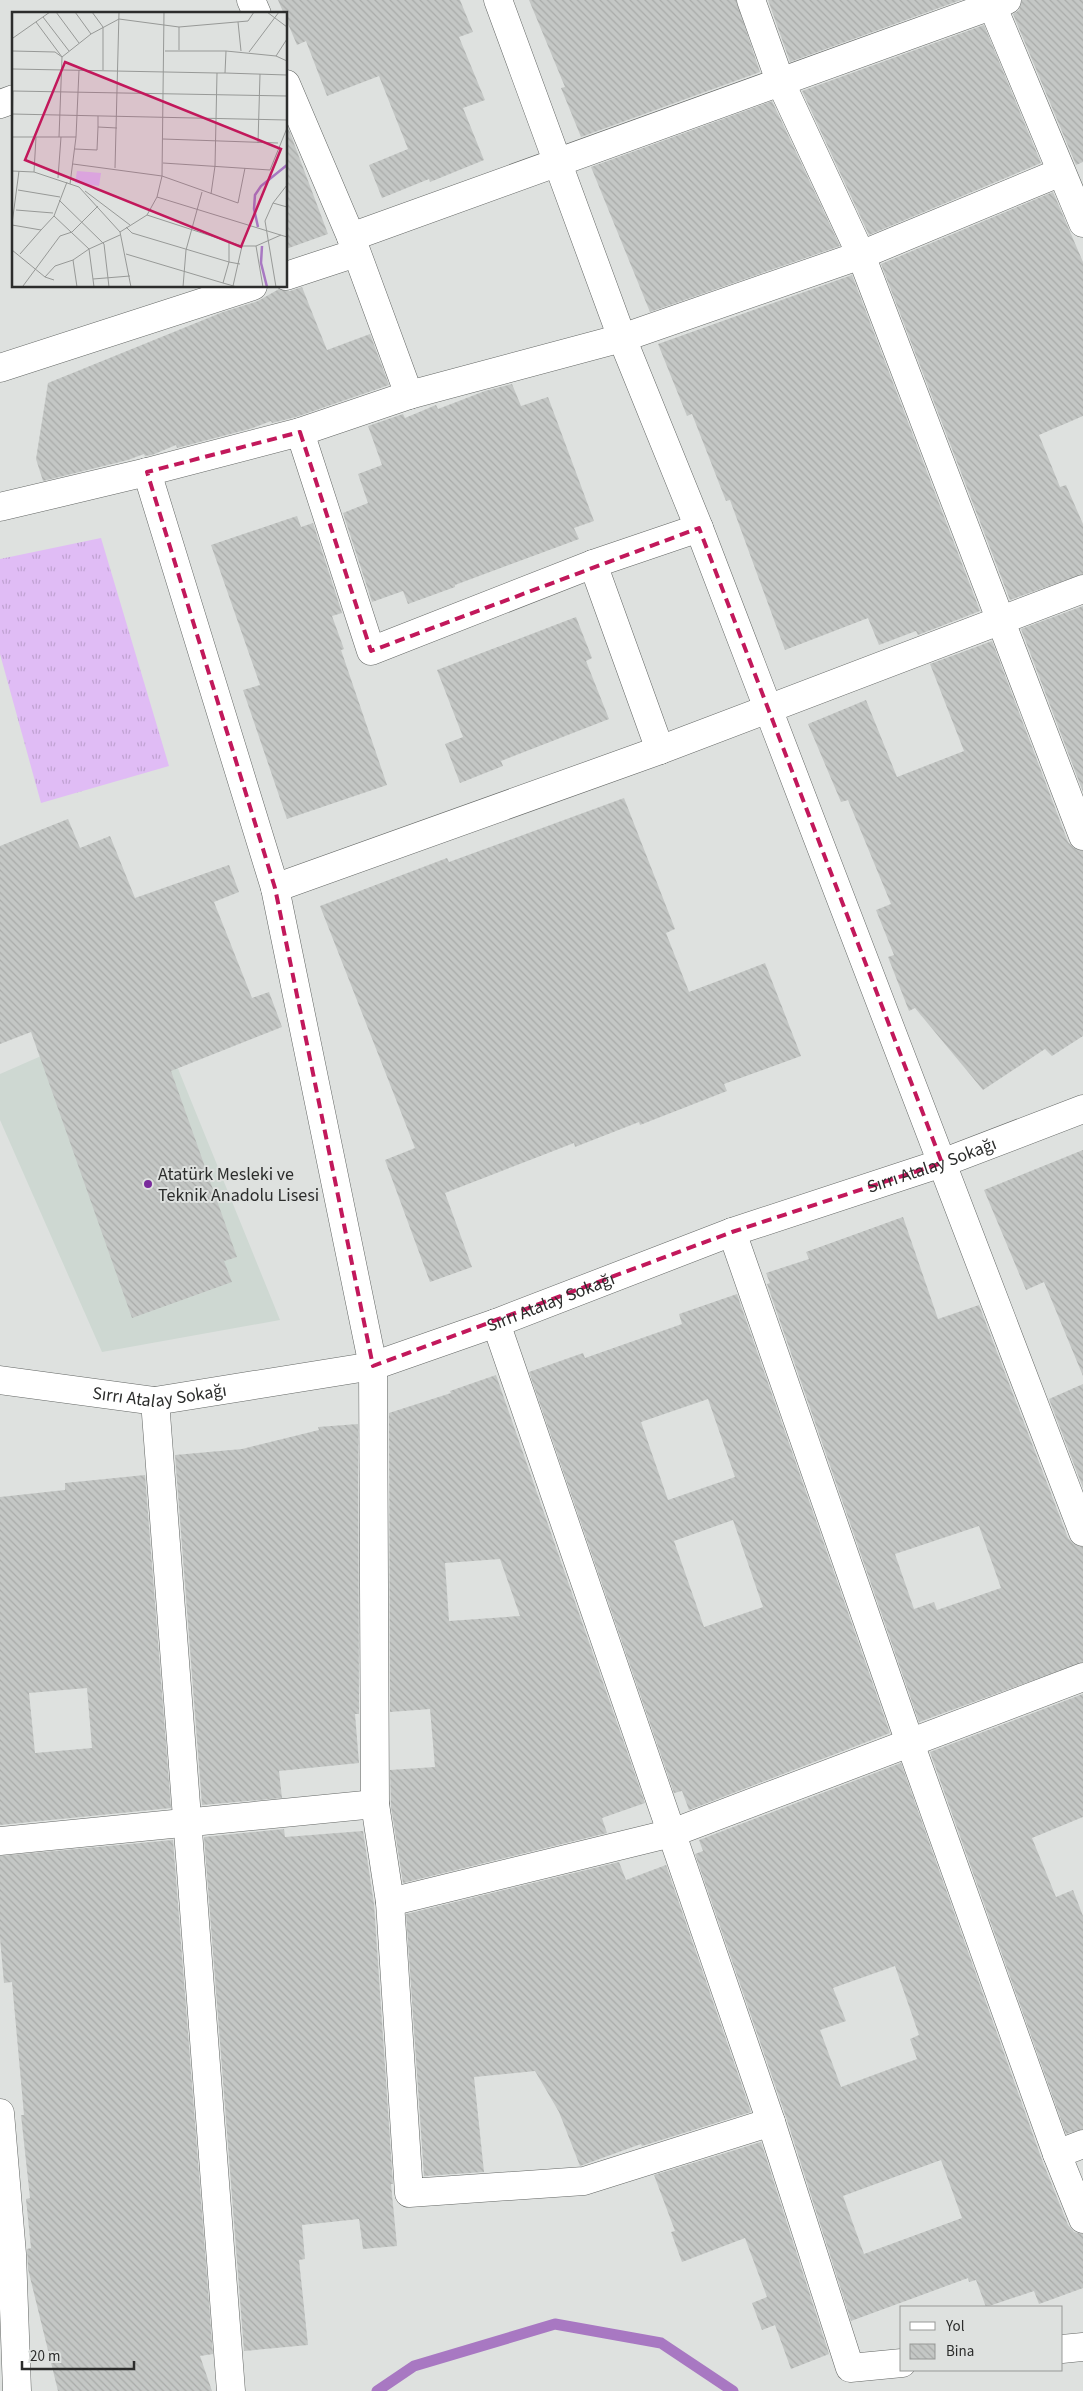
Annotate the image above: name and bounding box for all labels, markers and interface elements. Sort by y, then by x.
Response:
inset map [12,12,288,288]
street label: Sırrı Atalay Sokağı [864,1131,1000,1200]
place label: Atatürk Mesleki ve Teknik Anadolu Lisesi [158,1162,319,1208]
marker: Atatürk Mesleki ve Teknik Anadolu Lisesi [142,1178,154,1190]
street label: Sırrı Atalay Sokağı [483,1266,618,1338]
street label: Sırrı Atalay Sokağı [91,1378,228,1414]
legend [900,2306,1063,2371]
text: Yol [945,2316,965,2337]
scale bar [22,2338,135,2370]
text: Bina [946,2341,974,2362]
text: 20 m [30,2346,60,2367]

